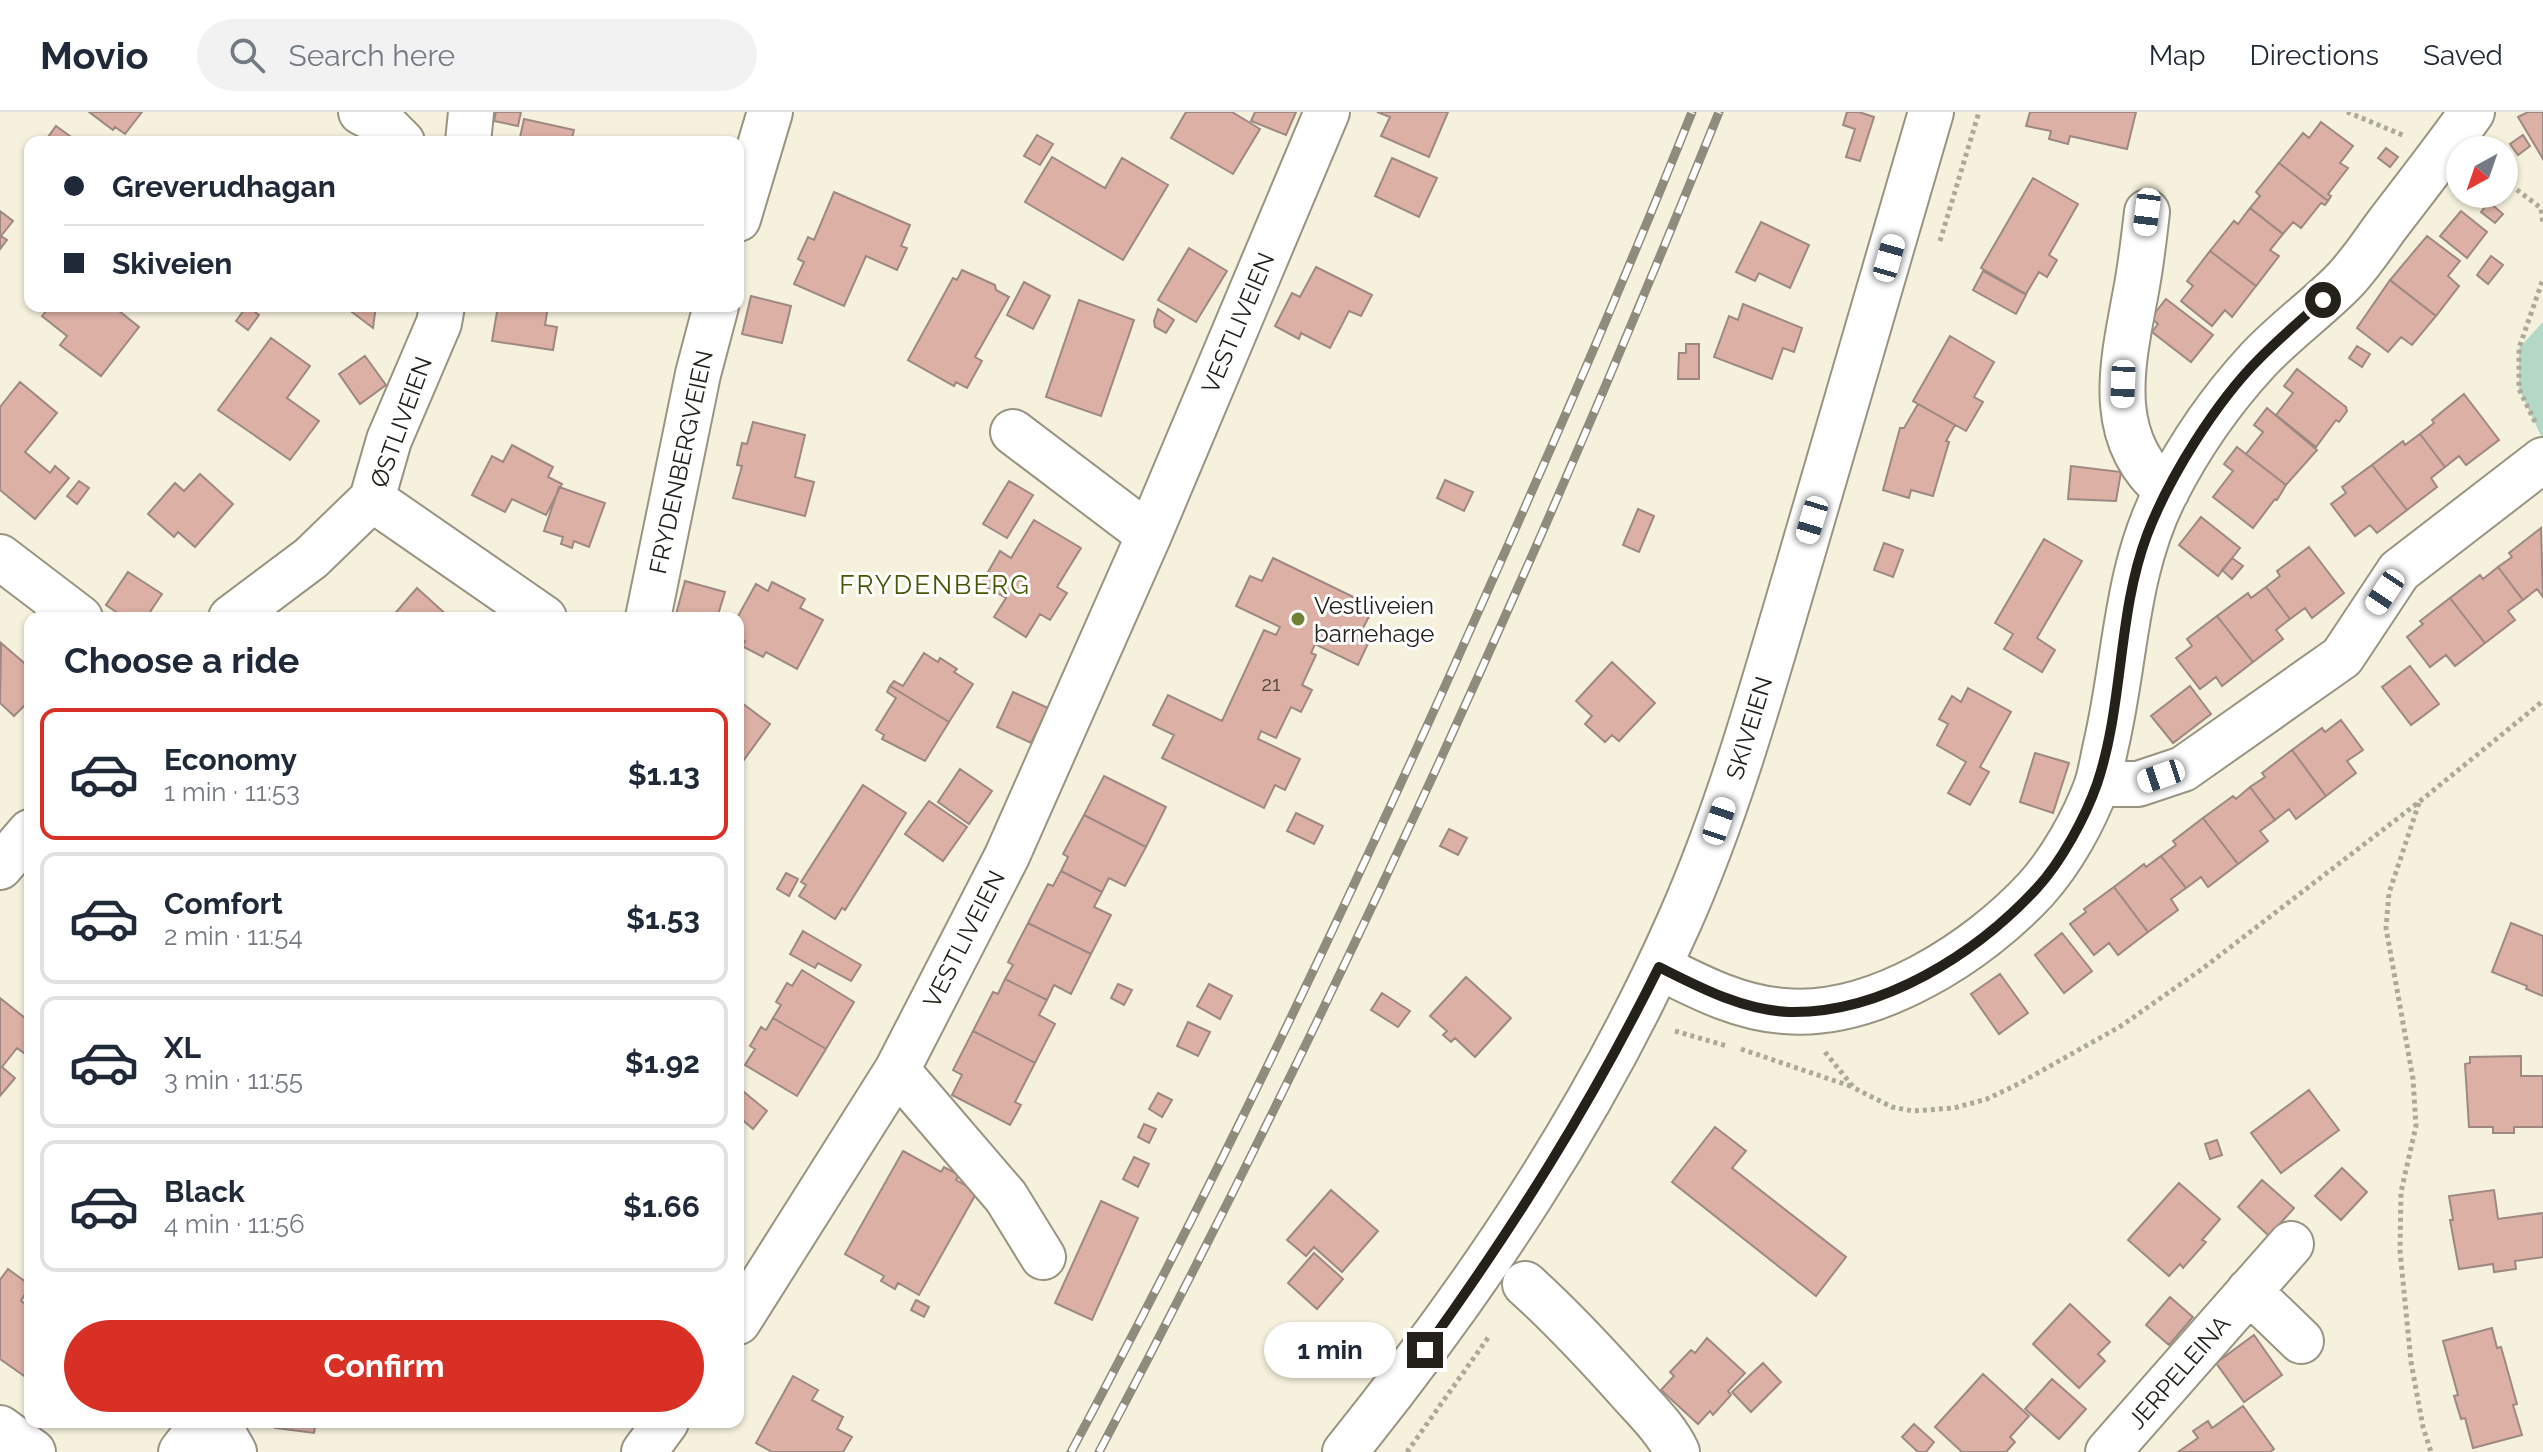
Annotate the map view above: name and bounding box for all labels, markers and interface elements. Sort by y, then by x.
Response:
search box [197,19,757,91]
text: Movio [40,33,149,78]
icon: search [225,33,269,77]
text: Search here [289,38,455,73]
text: Map [2149,39,2206,72]
text: Directions [2250,39,2379,72]
text: Saved [2423,39,2503,72]
north arrow [2446,136,2518,208]
map controls [2446,136,2518,208]
text: Greverudhagan [112,169,336,204]
car [2132,187,2162,237]
car [1871,232,1907,284]
text: Skiveien [112,246,232,281]
street label: VESTLIVEIEN [1195,248,1281,398]
route start [2305,282,2341,318]
street label: FRYDENBERGVEIEN [643,347,719,577]
street label: ØSTLIVEIEN [364,353,438,491]
car [2110,360,2136,408]
car [1794,494,1830,546]
car [2362,565,2408,619]
district label: FRYDENBERG [839,570,1031,600]
place label: Vestliveien barnehage [1314,591,1434,648]
marker: Vestliveien barnehage [1289,610,1307,628]
text: Choose a ride [64,639,299,681]
house number: 21 [1262,672,1281,696]
street label: SKIVEIEN [1720,673,1778,783]
icon: car [68,738,140,810]
text: Economy [164,742,297,777]
text: $1.13 [628,757,700,792]
car [2134,757,2188,795]
text: 1 min · 11:53 [164,777,300,807]
car [1700,794,1738,848]
street label: VESTLIVEIEN [917,866,1011,1012]
icon: car [68,882,140,954]
text: Comfort [164,886,283,921]
text: $1.53 [626,901,700,936]
text: 2 min · 11:54 [164,921,303,951]
icon: car [68,1026,140,1098]
text: XL [164,1030,201,1065]
text: $1.92 [625,1045,700,1080]
text: 3 min · 11:55 [164,1065,303,1095]
icon: car [68,1170,140,1242]
text: Black [164,1174,245,1209]
text: $1.66 [623,1189,700,1224]
text: 4 min · 11:56 [164,1209,305,1239]
street label: JERPELEINA [2122,1309,2236,1435]
button: Confirm [64,1320,704,1412]
callout: 1 min [1265,1322,1397,1378]
route end [1407,1332,1443,1368]
text: 1 min [1297,1335,1363,1365]

